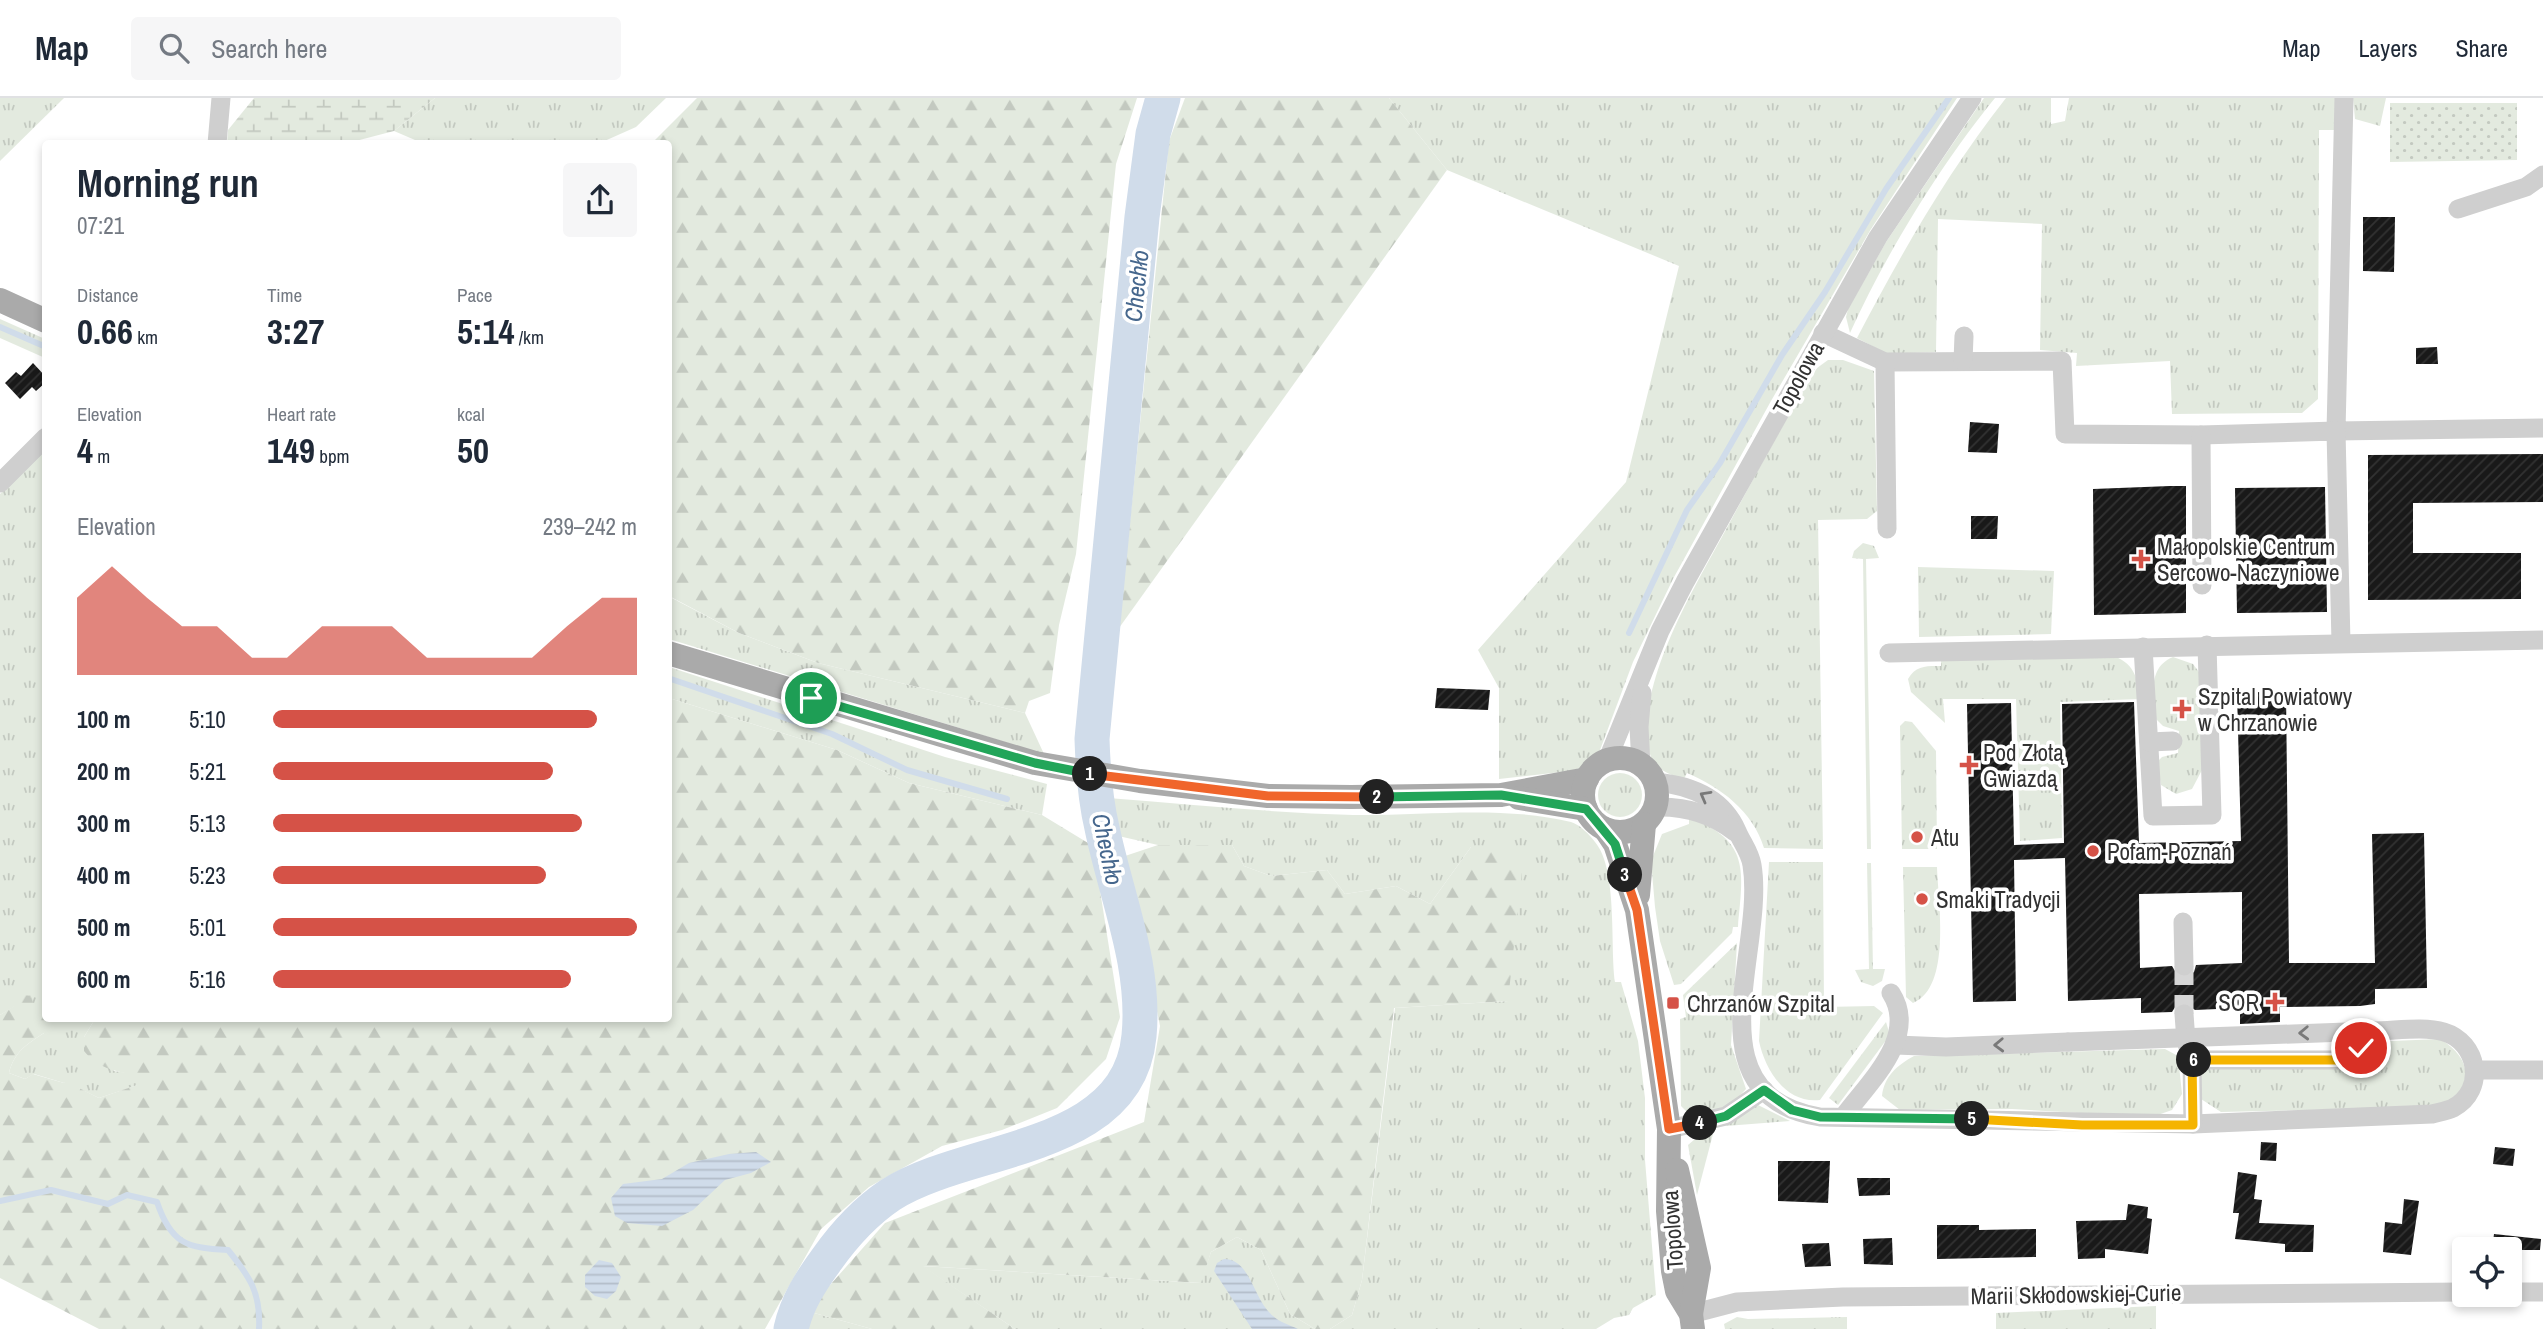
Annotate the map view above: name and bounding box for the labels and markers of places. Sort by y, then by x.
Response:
place label: Małopolskie Centrum Sercowo-Naczyniowe [2157,531,2339,588]
marker: Małopolskie Centrum Sercowo-Naczyniowe [2131,549,2151,569]
pin [781,668,841,728]
place label: Szpital Powiatowy w Chrzanowie [2198,681,2353,738]
marker: Szpital Powiatowy w Chrzanowie [2172,699,2192,719]
place label: Pod Złotą Gwiazdą [1983,737,2065,794]
pin: 1 [1072,756,1108,792]
marker: Pod Złotą Gwiazdą [1961,757,1977,773]
pin: 2 [1360,780,1394,814]
place label: Atu [1930,822,1959,853]
marker: Atu [1909,829,1925,845]
place label: Pofam-Poznań [2107,836,2232,867]
marker: Pofam-Poznań [2085,843,2101,859]
pin: 3 [1608,858,1642,892]
place label: Smaki Tradycji [1936,884,2061,915]
marker: Smaki Tradycji [1914,891,1930,907]
place label: SOR [2218,987,2259,1018]
place label: Chrzanów Szpital [1687,988,1835,1019]
marker: SOR [2265,992,2285,1012]
marker: Chrzanów Szpital [1665,995,1681,1011]
pin [2331,1018,2391,1078]
pin: 6 [2176,1042,2212,1077]
pin: 5 [1954,1102,1990,1136]
pin: 4 [1682,1105,1718,1140]

